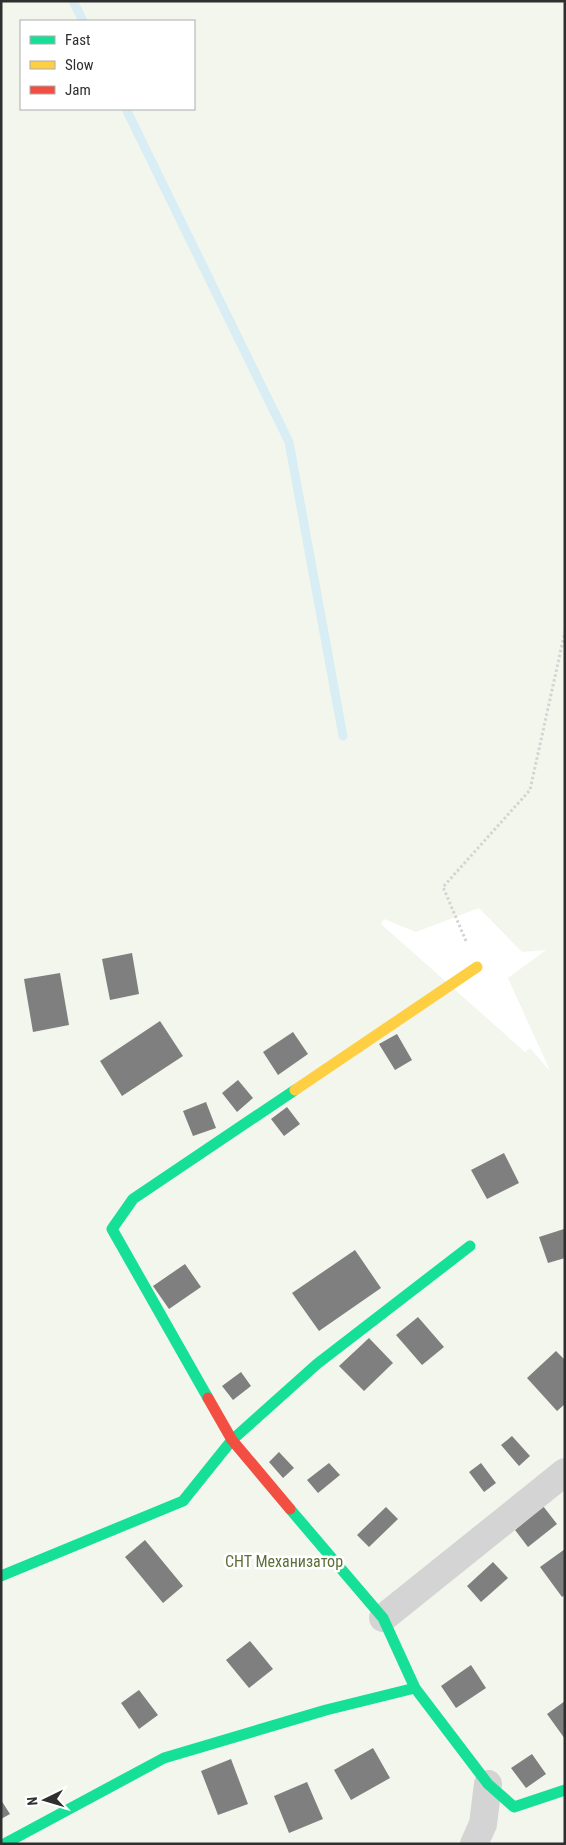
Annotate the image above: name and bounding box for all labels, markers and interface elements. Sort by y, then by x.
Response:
legend [20,20,195,110]
text: Fast [65,31,90,49]
text: Slow [65,56,94,74]
text: Jam [65,81,91,99]
park label: СНТ Механизатор [225,1552,343,1571]
north arrow [20,1775,70,1825]
text: N [24,1796,40,1806]

